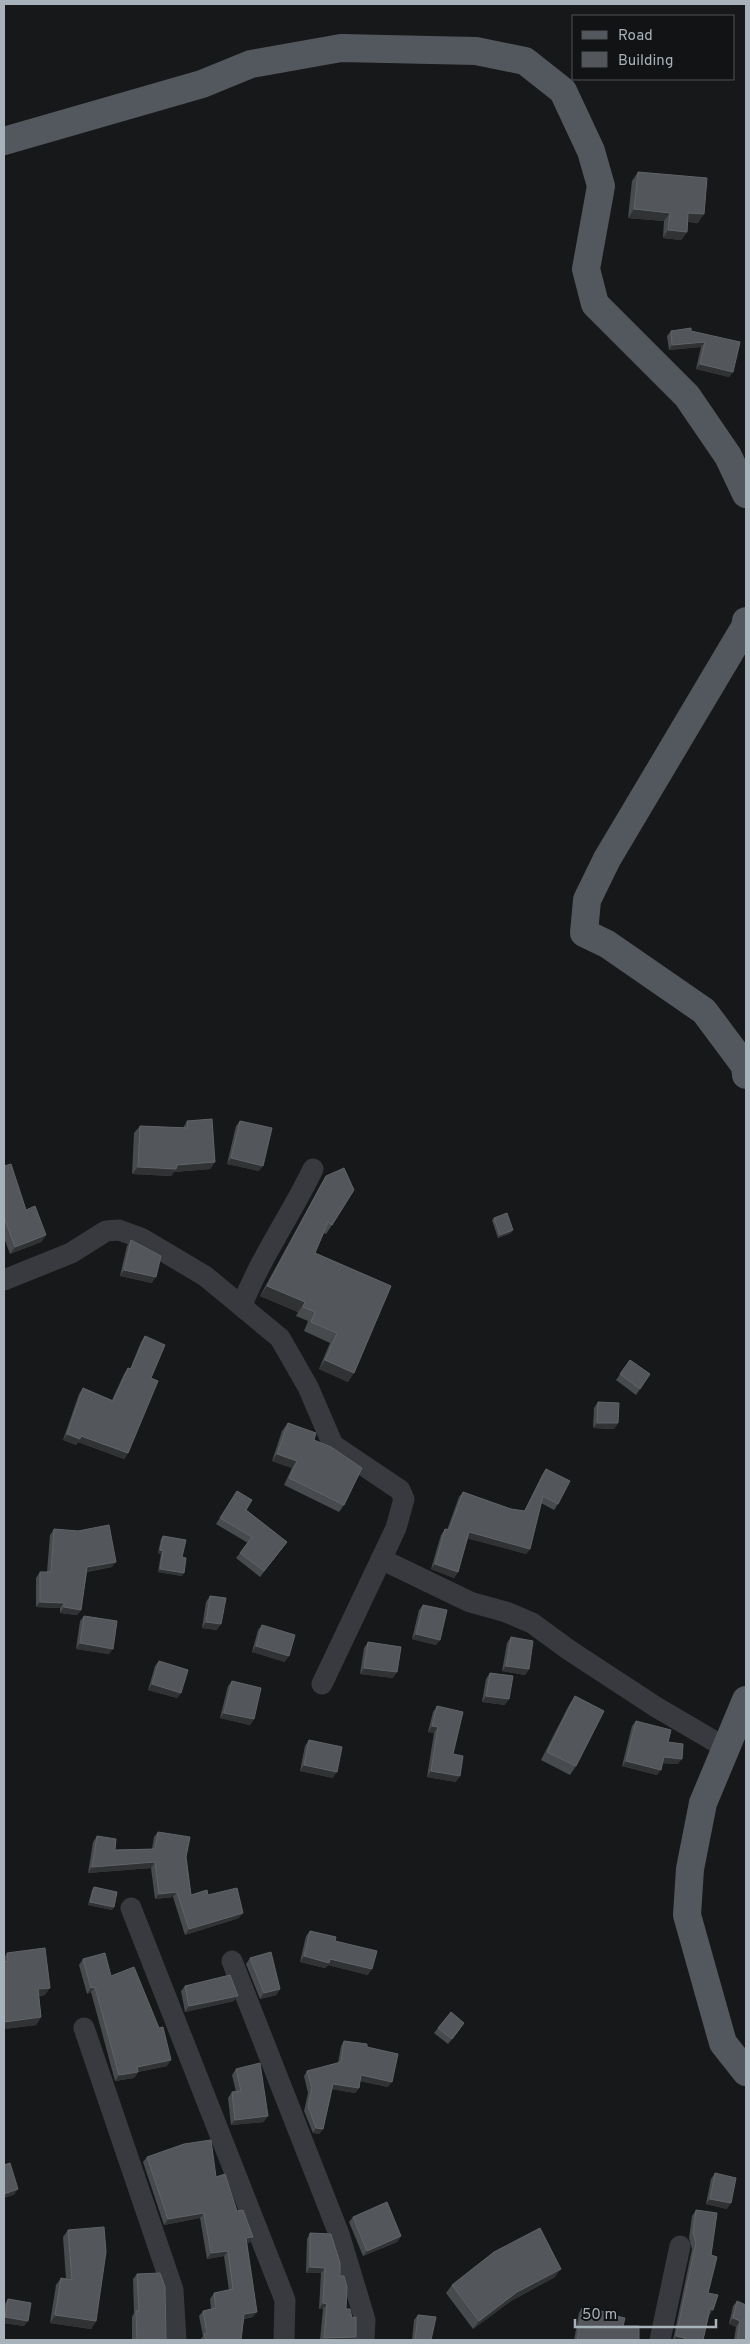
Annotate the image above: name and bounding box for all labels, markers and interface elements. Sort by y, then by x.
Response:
legend [572,15,735,80]
text: Road [618,27,653,46]
text: Building [618,52,673,71]
scale bar [575,2296,716,2328]
text: 50 m [582,2306,617,2325]

